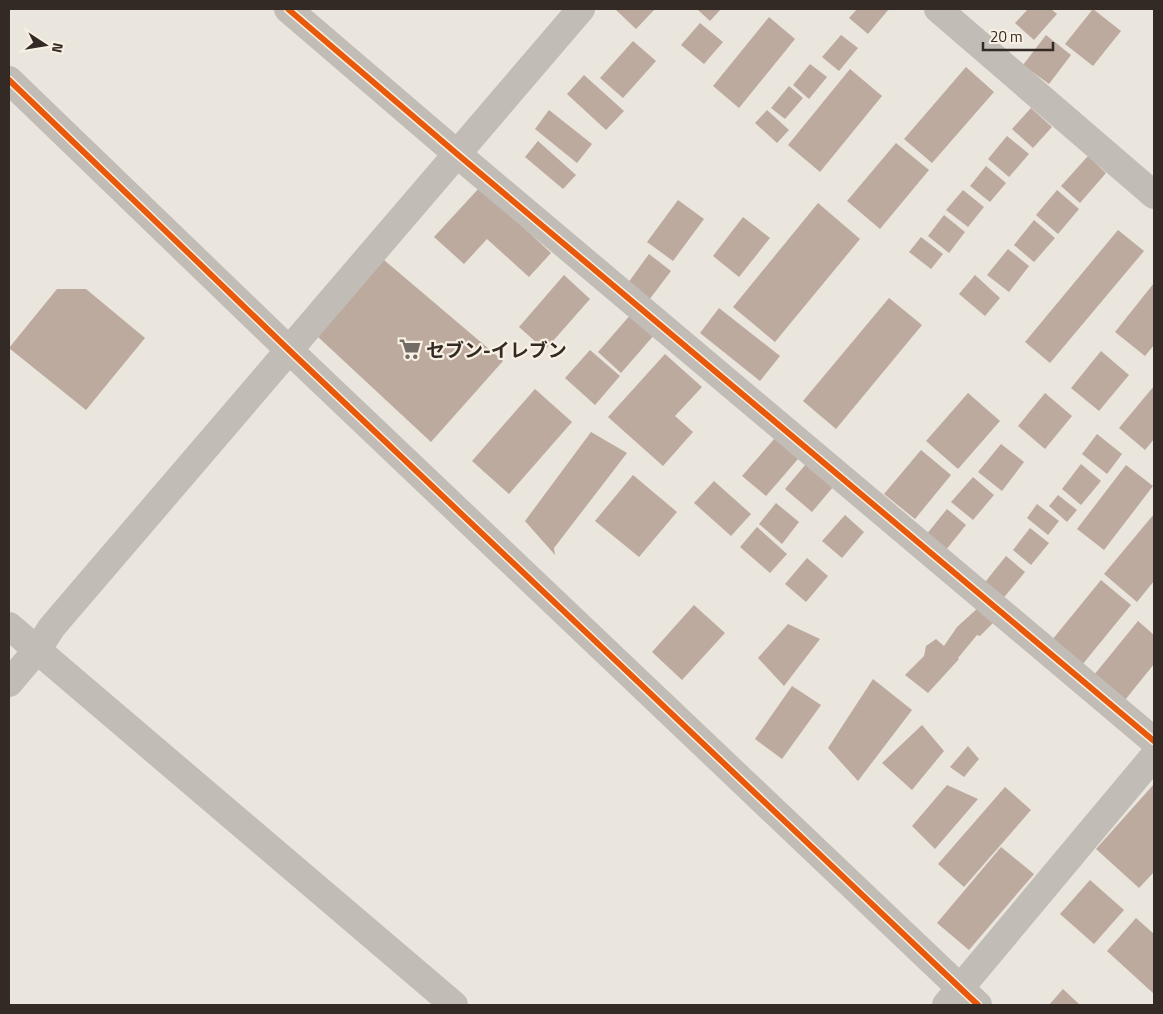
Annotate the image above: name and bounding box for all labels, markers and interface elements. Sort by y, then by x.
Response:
north arrow [20,20,70,70]
scale bar [983,20,1053,52]
text: 20 m [990,25,1023,48]
text: N [47,41,69,55]
place label: セブン-イレブン [426,335,567,364]
supermarket icon: セブン-イレブン [397,336,423,362]

